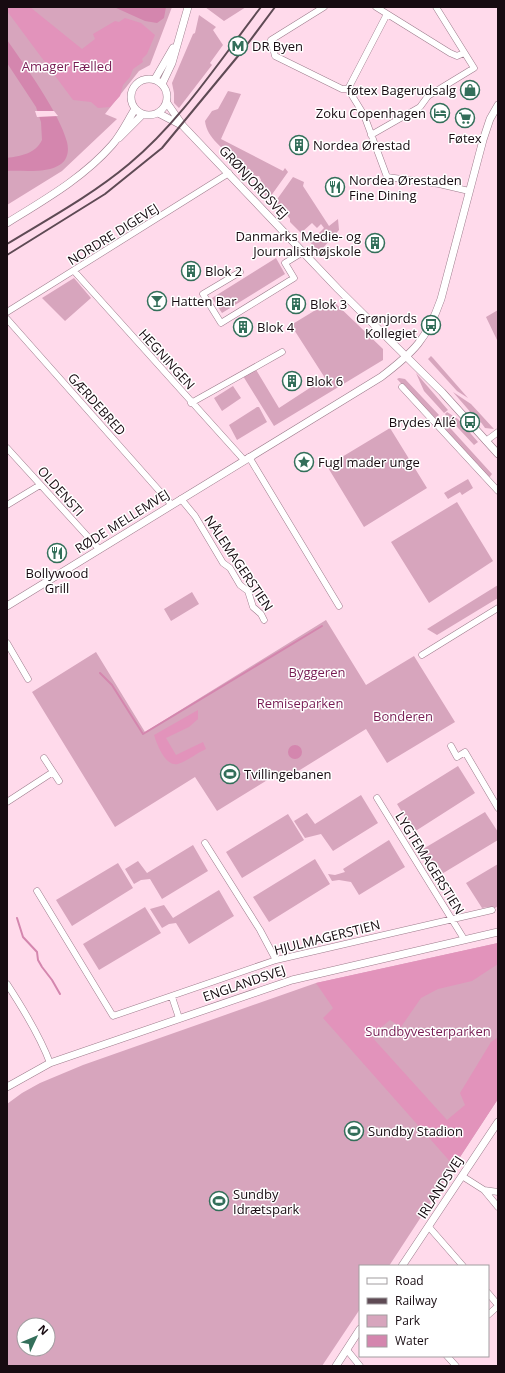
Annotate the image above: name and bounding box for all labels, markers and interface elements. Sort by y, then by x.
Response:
metro station icon: DR Byen [227,35,249,57]
place label: DR Byen [252,37,303,55]
park label: Amager Fælled [22,57,112,75]
shop icon: føtex Bagerudsalg [459,79,481,101]
place label: føtex Bagerudsalg [347,81,456,99]
hotel icon: Zoku Copenhagen [429,102,451,124]
place label: Zoku Copenhagen [316,104,426,122]
supermarket icon: Føtex [454,107,476,129]
place label: Føtex [448,129,482,147]
building icon: Nordea Ørestad [288,134,310,156]
place label: Nordea Ørestad [313,136,411,154]
street label: GRØNJORDSVEJ [215,141,293,223]
place label: Nordea Ørestaden Fine Dining [349,171,462,204]
restaurant icon: Nordea Ørestaden Fine Dining [324,176,346,198]
street label: NORDRE DIGEVEJ [64,199,162,269]
place label: Danmarks Medie- og Journalisthøjskole [235,227,361,260]
building icon: Danmarks Medie- og Journalisthøjskole [364,232,386,254]
building icon: Blok 2 [180,260,202,282]
place label: Blok 2 [205,262,242,280]
bar icon: Hatten Bar [146,290,168,312]
place label: Hatten Bar [171,292,237,310]
building icon: Blok 3 [285,293,307,315]
place label: Blok 3 [310,295,347,313]
place label: Grønjords Kollegiet [356,309,417,342]
bus stop icon: Grønjords Kollegiet [420,314,442,336]
building icon: Blok 4 [232,316,254,338]
place label: Blok 4 [257,318,295,336]
street label: HEGNINGEN [135,325,199,393]
street label: GÆRDEBRED [64,369,130,439]
building icon: Blok 6 [281,370,303,392]
place label: Blok 6 [306,372,343,390]
bus stop icon: Brydes Allé [459,411,481,433]
place label: Brydes Allé [389,413,456,431]
place icon: Fugl mader unge [293,451,315,473]
place label: Fugl mader unge [318,453,420,471]
street label: OLDENSTI [34,462,88,520]
street label: RØDE MELLEMVEJ [71,485,173,557]
street label: NÅLEMAGERSTIEN [200,512,278,614]
restaurant icon: Bollywood Grill [46,542,68,564]
place label: Bollywood Grill [26,564,88,597]
park label: Byggeren [289,663,345,681]
park label: Remiseparken [257,694,343,712]
park label: Bonderen [373,707,433,725]
sports icon: Tvillingebanen [219,763,241,785]
place label: Tvillingebanen [244,765,332,783]
street label: LYGTEMAGERSTIEN [391,808,469,918]
street label: HJULMAGERSTIEN [272,915,382,959]
street label: ENGLANDSVEJ [200,960,288,1006]
park label: Sundbyvesterparken [365,1022,491,1040]
sports icon: Sundby Stadion [343,1120,365,1142]
place label: Sundby Stadion [368,1122,463,1140]
street label: IRLANDSVEJ [413,1152,467,1222]
place label: Sundby Idrætspark [233,1185,299,1218]
sports icon: Sundby Idrætspark [208,1190,230,1212]
legend [359,1265,489,1357]
text: Road [395,1272,424,1289]
text: Railway [395,1292,438,1309]
text: Park [395,1312,421,1329]
north arrow [16,1317,56,1357]
text: N [35,1321,52,1338]
text: Water [395,1332,429,1349]

